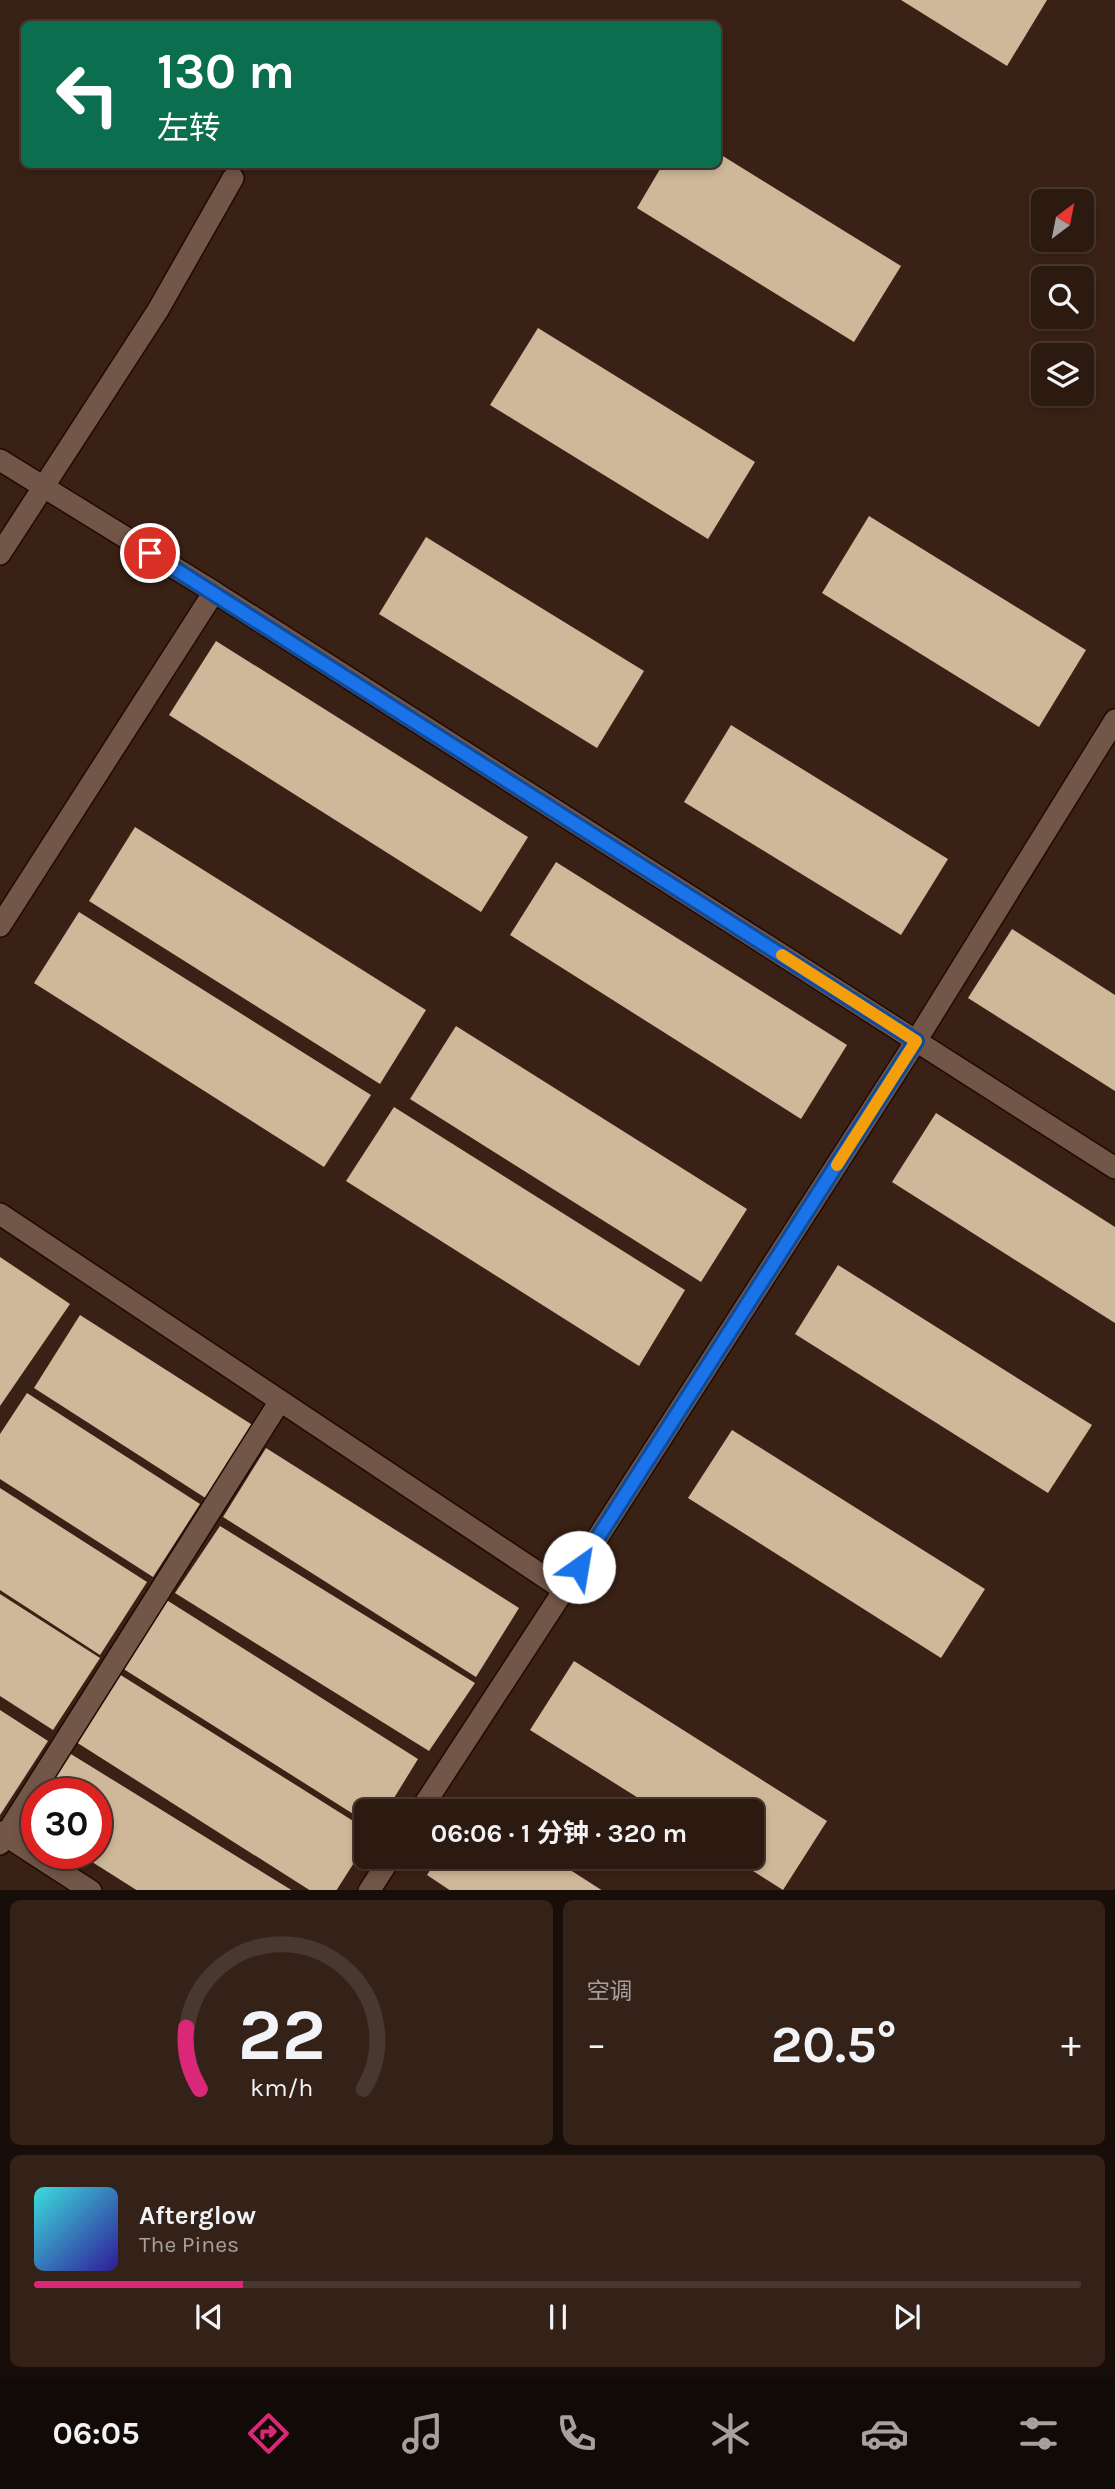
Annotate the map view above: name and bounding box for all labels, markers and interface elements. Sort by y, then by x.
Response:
text: 130 m [157,43,295,100]
icon: left [42,49,133,140]
text: 左转 [157,110,221,147]
north arrow [1031,189,1094,252]
map controls [1031,189,1094,406]
button: search [1031,266,1094,329]
button: layers [1031,343,1094,406]
pin [120,523,180,583]
icon: arrive [131,534,169,572]
position arrow [542,1530,616,1604]
speed limit sign: 30 [21,1778,112,1869]
text: 06:06 · 1 分钟 · 320 m [431,1818,687,1849]
text: 空调 [587,1978,633,2005]
text: 22 [237,1992,325,2077]
text: 20.5° [771,2014,897,2075]
text: − [587,2022,606,2067]
text: + [1061,2022,1081,2067]
text: km/h [250,2072,313,2101]
text: Afterglow [139,2200,256,2231]
text: The Pines [139,2231,239,2258]
icon: previous [190,2298,228,2336]
icon: pause [539,2298,577,2336]
icon: next [888,2298,926,2336]
icon: directions [244,2409,293,2458]
icon: music [398,2409,447,2458]
icon: phone [552,2409,601,2458]
icon: climate [706,2409,755,2458]
icon: car [860,2409,909,2458]
icon: filters [1014,2409,1063,2458]
text: 06:05 [52,2415,140,2452]

